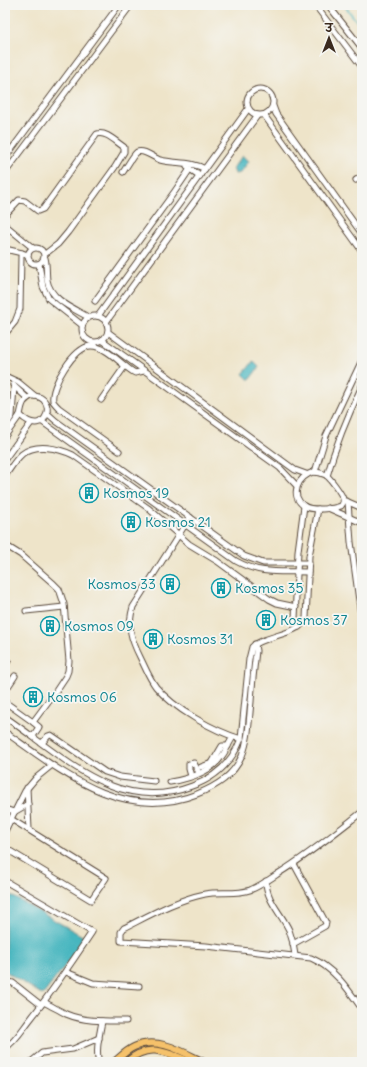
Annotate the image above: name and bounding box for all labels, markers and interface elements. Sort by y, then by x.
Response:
north arrow [309,18,349,58]
text: उ [324,21,334,35]
building icon: Kosmos 19 [78,482,100,504]
place label: Kosmos 19 [103,484,169,502]
building icon: Kosmos 21 [120,511,142,533]
place label: Kosmos 21 [145,513,211,531]
building icon: Kosmos 33 [159,573,181,595]
place label: Kosmos 33 [88,575,156,593]
building icon: Kosmos 35 [210,577,232,599]
place label: Kosmos 35 [235,579,304,597]
building icon: Kosmos 37 [255,609,277,631]
place label: Kosmos 37 [280,611,348,629]
building icon: Kosmos 09 [39,615,61,637]
place label: Kosmos 09 [64,617,134,635]
building icon: Kosmos 31 [142,628,164,650]
place label: Kosmos 31 [167,630,233,648]
building icon: Kosmos 06 [22,686,44,708]
place label: Kosmos 06 [47,688,117,706]

